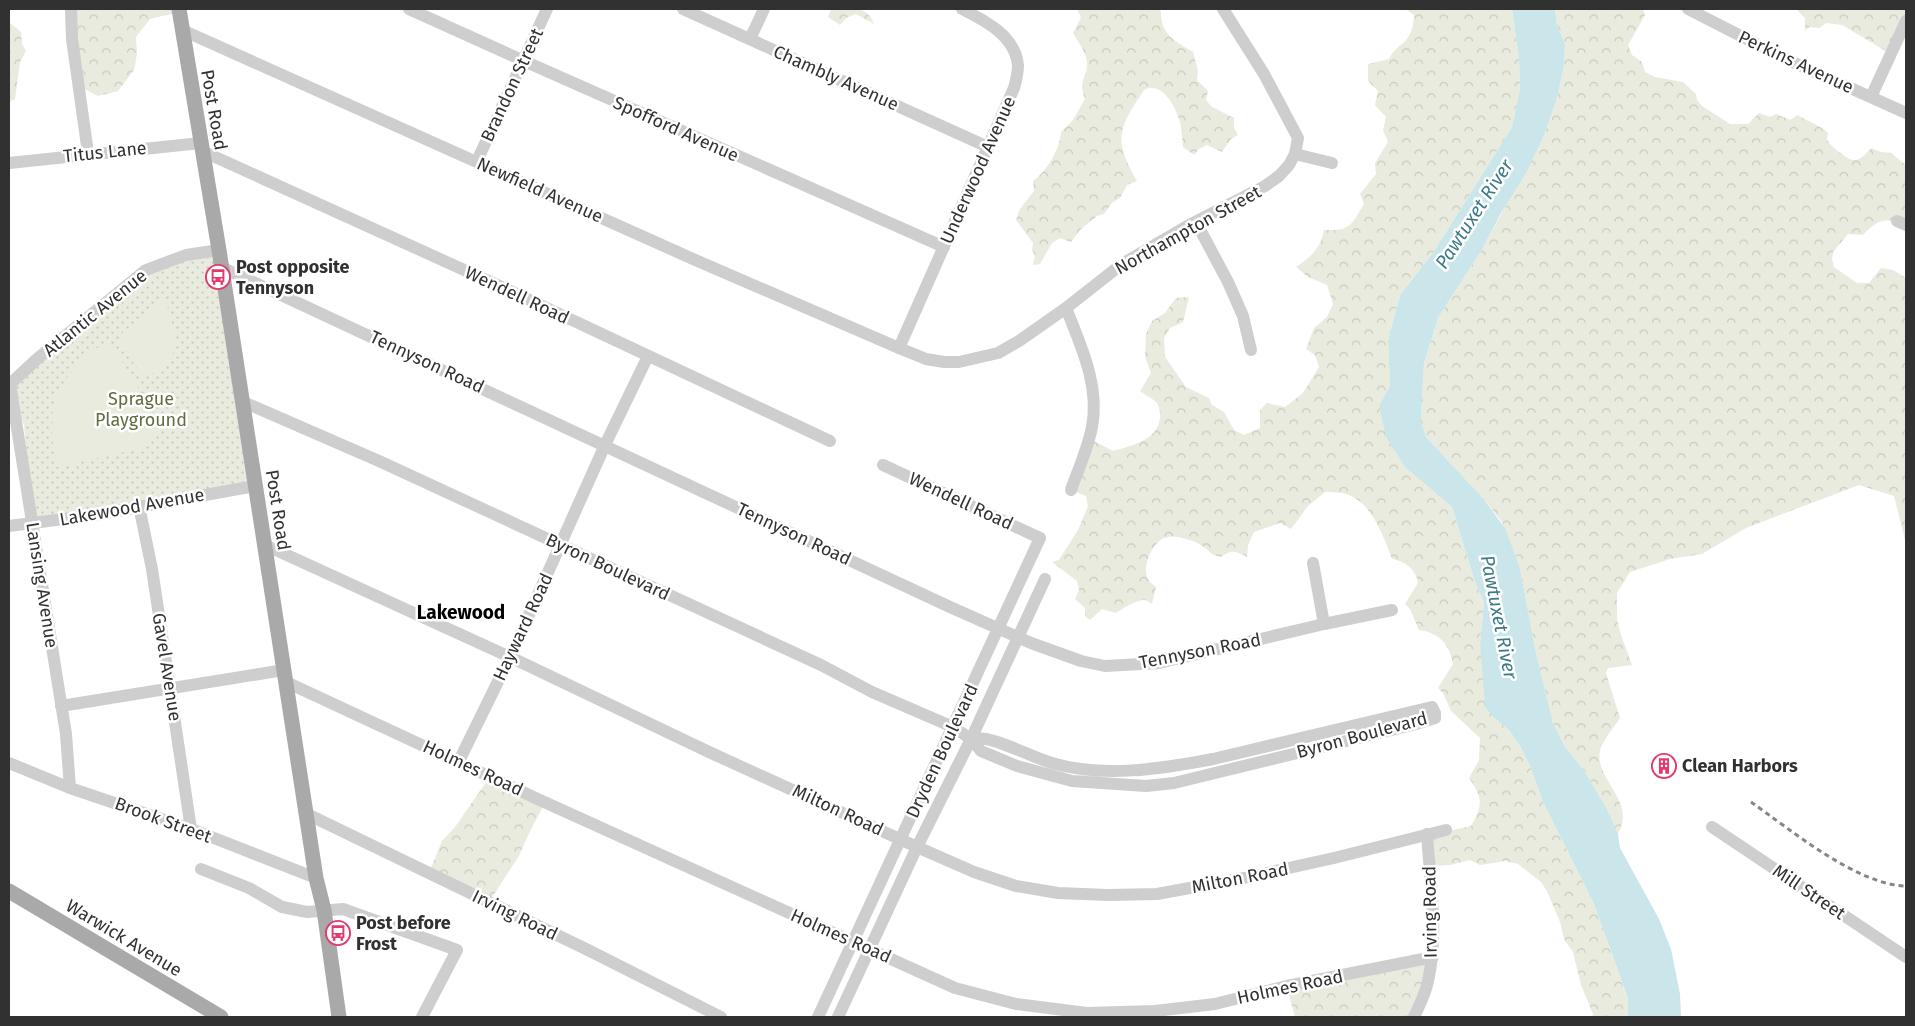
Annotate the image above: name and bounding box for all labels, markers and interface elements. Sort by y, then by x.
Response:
street label: Brandon Street [476,24,548,145]
street label: Perkins Avenue [1735,26,1857,98]
street label: Chambly Avenue [770,41,902,115]
street label: Post Road [196,68,232,152]
street label: Spofford Avenue [610,91,742,167]
street label: Underwood Avenue [936,93,1020,247]
street label: Titus Lane [62,137,148,167]
street label: Newfield Avenue [474,152,606,228]
water label: Pawtuxet River [1430,154,1518,273]
street label: Northampton Street [1111,180,1265,279]
place label: Post opposite Tennyson [236,256,350,299]
street label: Wendell Road [461,261,573,329]
bus stop icon: Post opposite Tennyson [205,264,231,290]
street label: Atlantic Avenue [39,265,151,361]
street label: Tennyson Road [366,326,488,398]
park label: Sprague Playground [95,388,187,431]
street label: Wendell Road [905,467,1017,535]
street label: Post Road [261,468,295,552]
street label: Lakewood Avenue [58,483,206,531]
street label: Tennyson Road [733,498,855,570]
street label: Lansing Avenue [21,521,63,649]
street label: Byron Boulevard [542,529,674,605]
water label: Pawtuxet River [1476,553,1522,682]
street label: Hayward Road [488,570,558,684]
district label: Lakewood [417,601,505,624]
street label: Gavel Avenue [148,611,186,723]
street label: Tennyson Road [1137,628,1263,674]
street label: Dryden Boulevard [901,680,983,822]
street label: Byron Boulevard [1294,707,1430,763]
street label: Holmes Road [419,735,527,801]
building icon: Clean Harbors [1651,753,1677,779]
place label: Clean Harbors [1682,755,1798,777]
street label: Milton Road [789,779,887,841]
street label: Brook Street [112,792,215,848]
street label: Milton Road [1190,858,1290,898]
street label: Mill Street [1768,860,1850,925]
street label: Irving Road [1418,866,1442,958]
street label: Irving Road [469,885,561,945]
street label: Warwick Avenue [62,895,186,981]
street label: Holmes Road [787,904,895,968]
place label: Post before Frost [356,912,451,955]
bus stop icon: Post before Frost [325,920,351,946]
street label: Holmes Road [1235,965,1345,1009]

